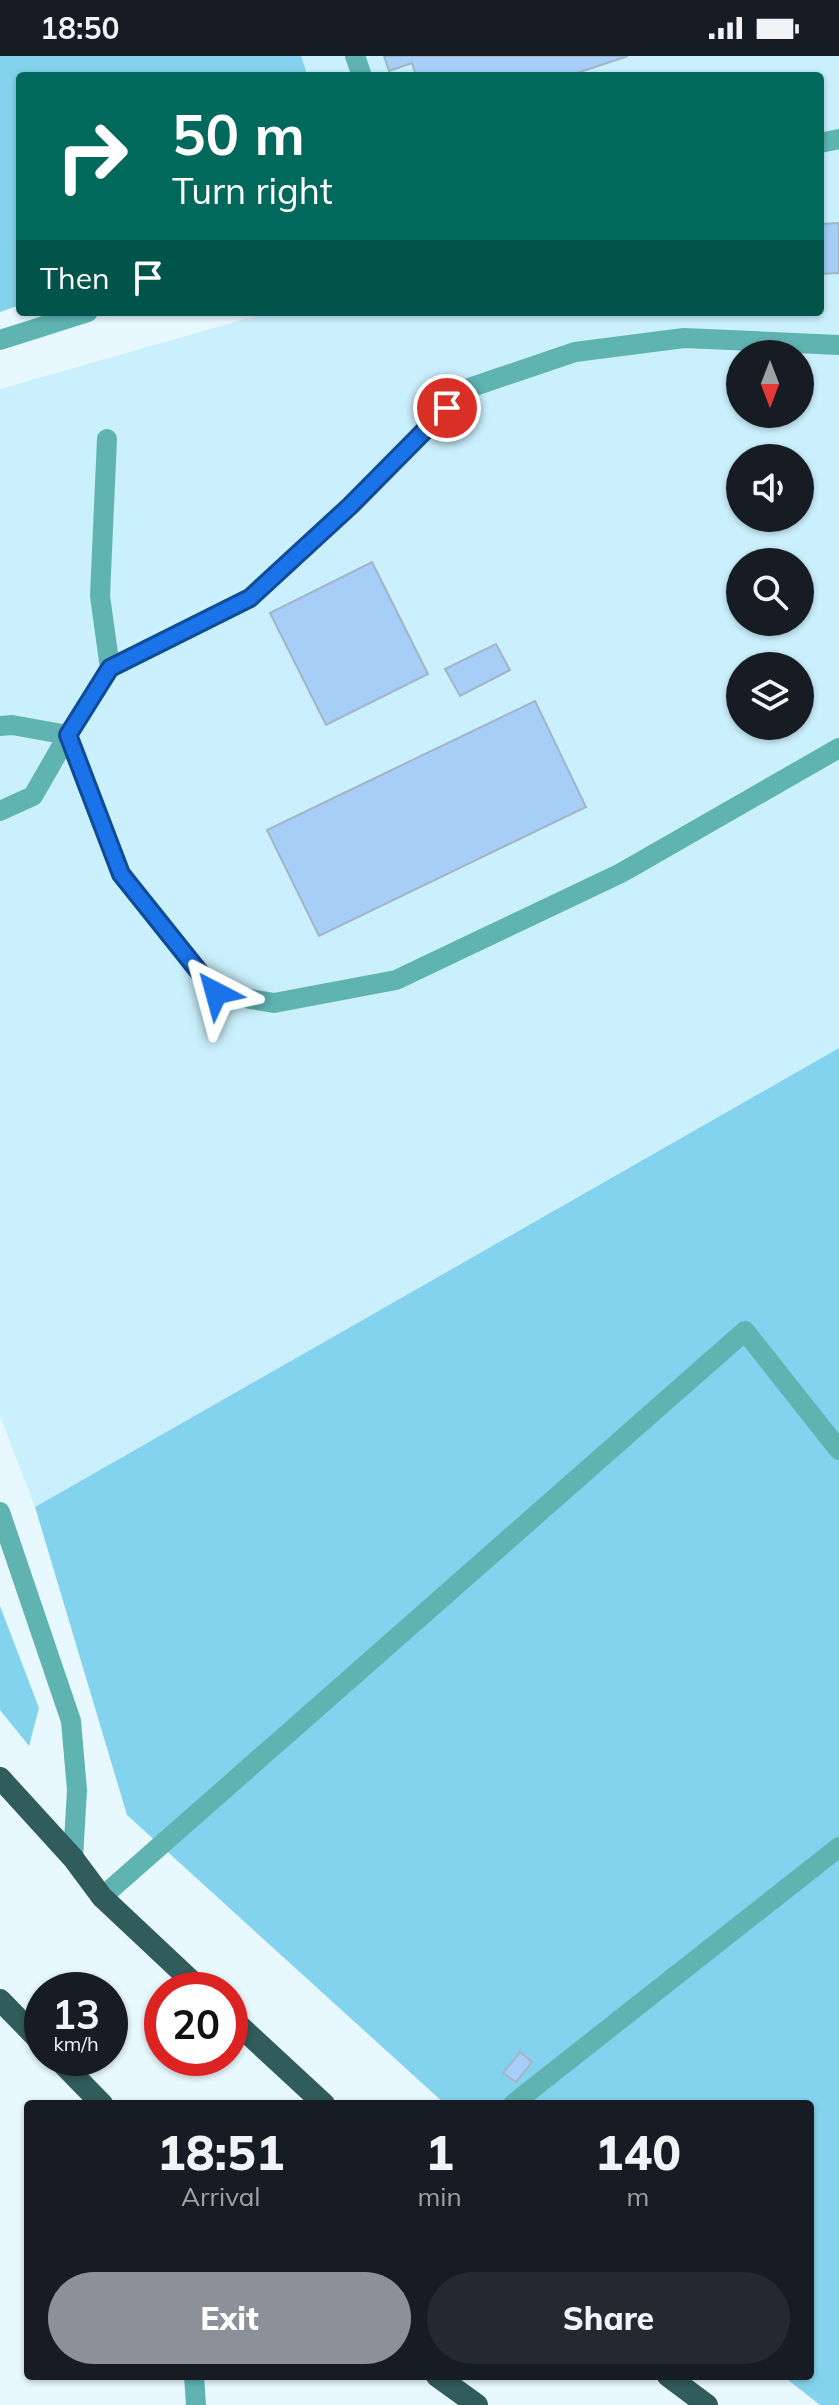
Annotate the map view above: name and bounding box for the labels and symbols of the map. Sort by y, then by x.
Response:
north arrow [726,340,814,428]
pin [413,374,481,442]
position arrow [174,951,258,1035]
speed limit sign: 20 [144,1972,248,2076]

